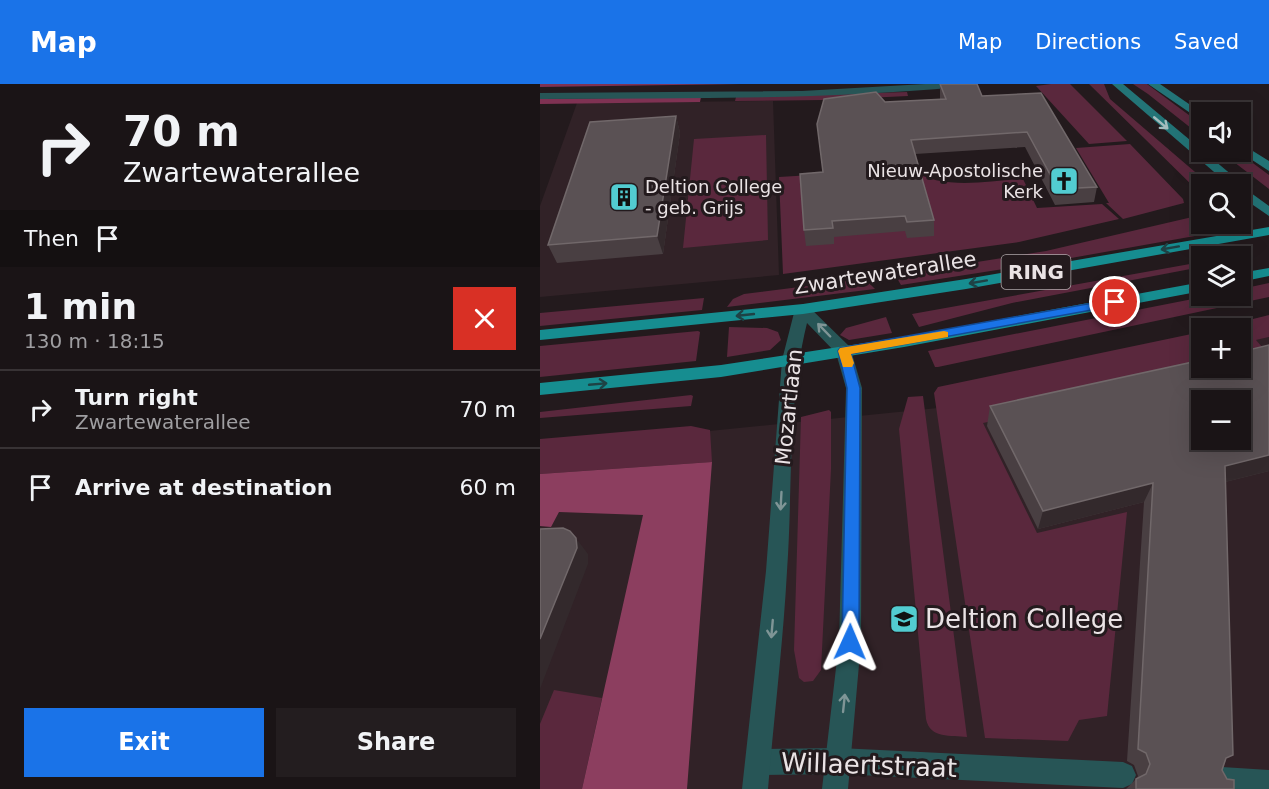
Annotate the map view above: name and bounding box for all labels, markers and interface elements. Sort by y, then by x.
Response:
text: Map [30,26,97,59]
text: Map [958,30,1002,54]
text: Directions [1035,30,1141,54]
text: Saved [1174,30,1239,54]
map controls [1191,102,1251,450]
button: sound [1191,102,1251,162]
text: 70 m [123,107,240,156]
icon: right [24,108,102,186]
one-way arrow [1153,116,1169,129]
text: Zwartewaterallee [123,157,360,188]
place label: Nieuw-Apostolische Kerk [867,160,1044,202]
church icon: Nieuw-Apostolische Kerk [1048,165,1080,197]
button: search [1191,174,1251,234]
place label: Deltion College - geb. Grijs [645,176,782,218]
building icon: Deltion College - geb. Grijs [608,181,640,213]
icon: arrive [91,222,124,255]
text: Then [24,226,79,251]
one-way arrow [1161,243,1180,254]
button: layers [1191,246,1251,306]
street label: Zwartewaterallee [792,247,978,299]
road number: RING [1002,255,1070,289]
one-way arrow [968,276,988,287]
pin [1089,276,1140,327]
icon: arrive [1098,285,1131,318]
text: 1 min [24,286,137,327]
button: close [453,287,516,350]
one-way arrow [735,310,755,321]
button: + [1191,318,1251,378]
one-way arrow [817,323,831,338]
text: 130 m · 18:15 [24,329,165,353]
street label: Mozartlaan [771,348,807,466]
one-way arrow [588,378,608,389]
text: Turn right [75,385,198,410]
button: − [1191,390,1251,450]
icon: right [24,393,57,426]
text: 70 m [460,397,516,422]
text: Zwartewaterallee [75,410,251,434]
icon: arrive [24,471,57,504]
text: Arrive at destination [75,475,332,500]
text: 60 m [460,475,516,500]
one-way arrow [775,490,786,510]
school or university icon: Deltion College [888,603,920,635]
place label: Deltion College [925,604,1123,634]
position arrow [818,610,882,674]
one-way arrow [766,619,777,639]
one-way arrow [839,693,850,713]
button: Exit [24,708,264,777]
button: Share [276,708,516,777]
street label: Willaertstraat [780,747,958,783]

